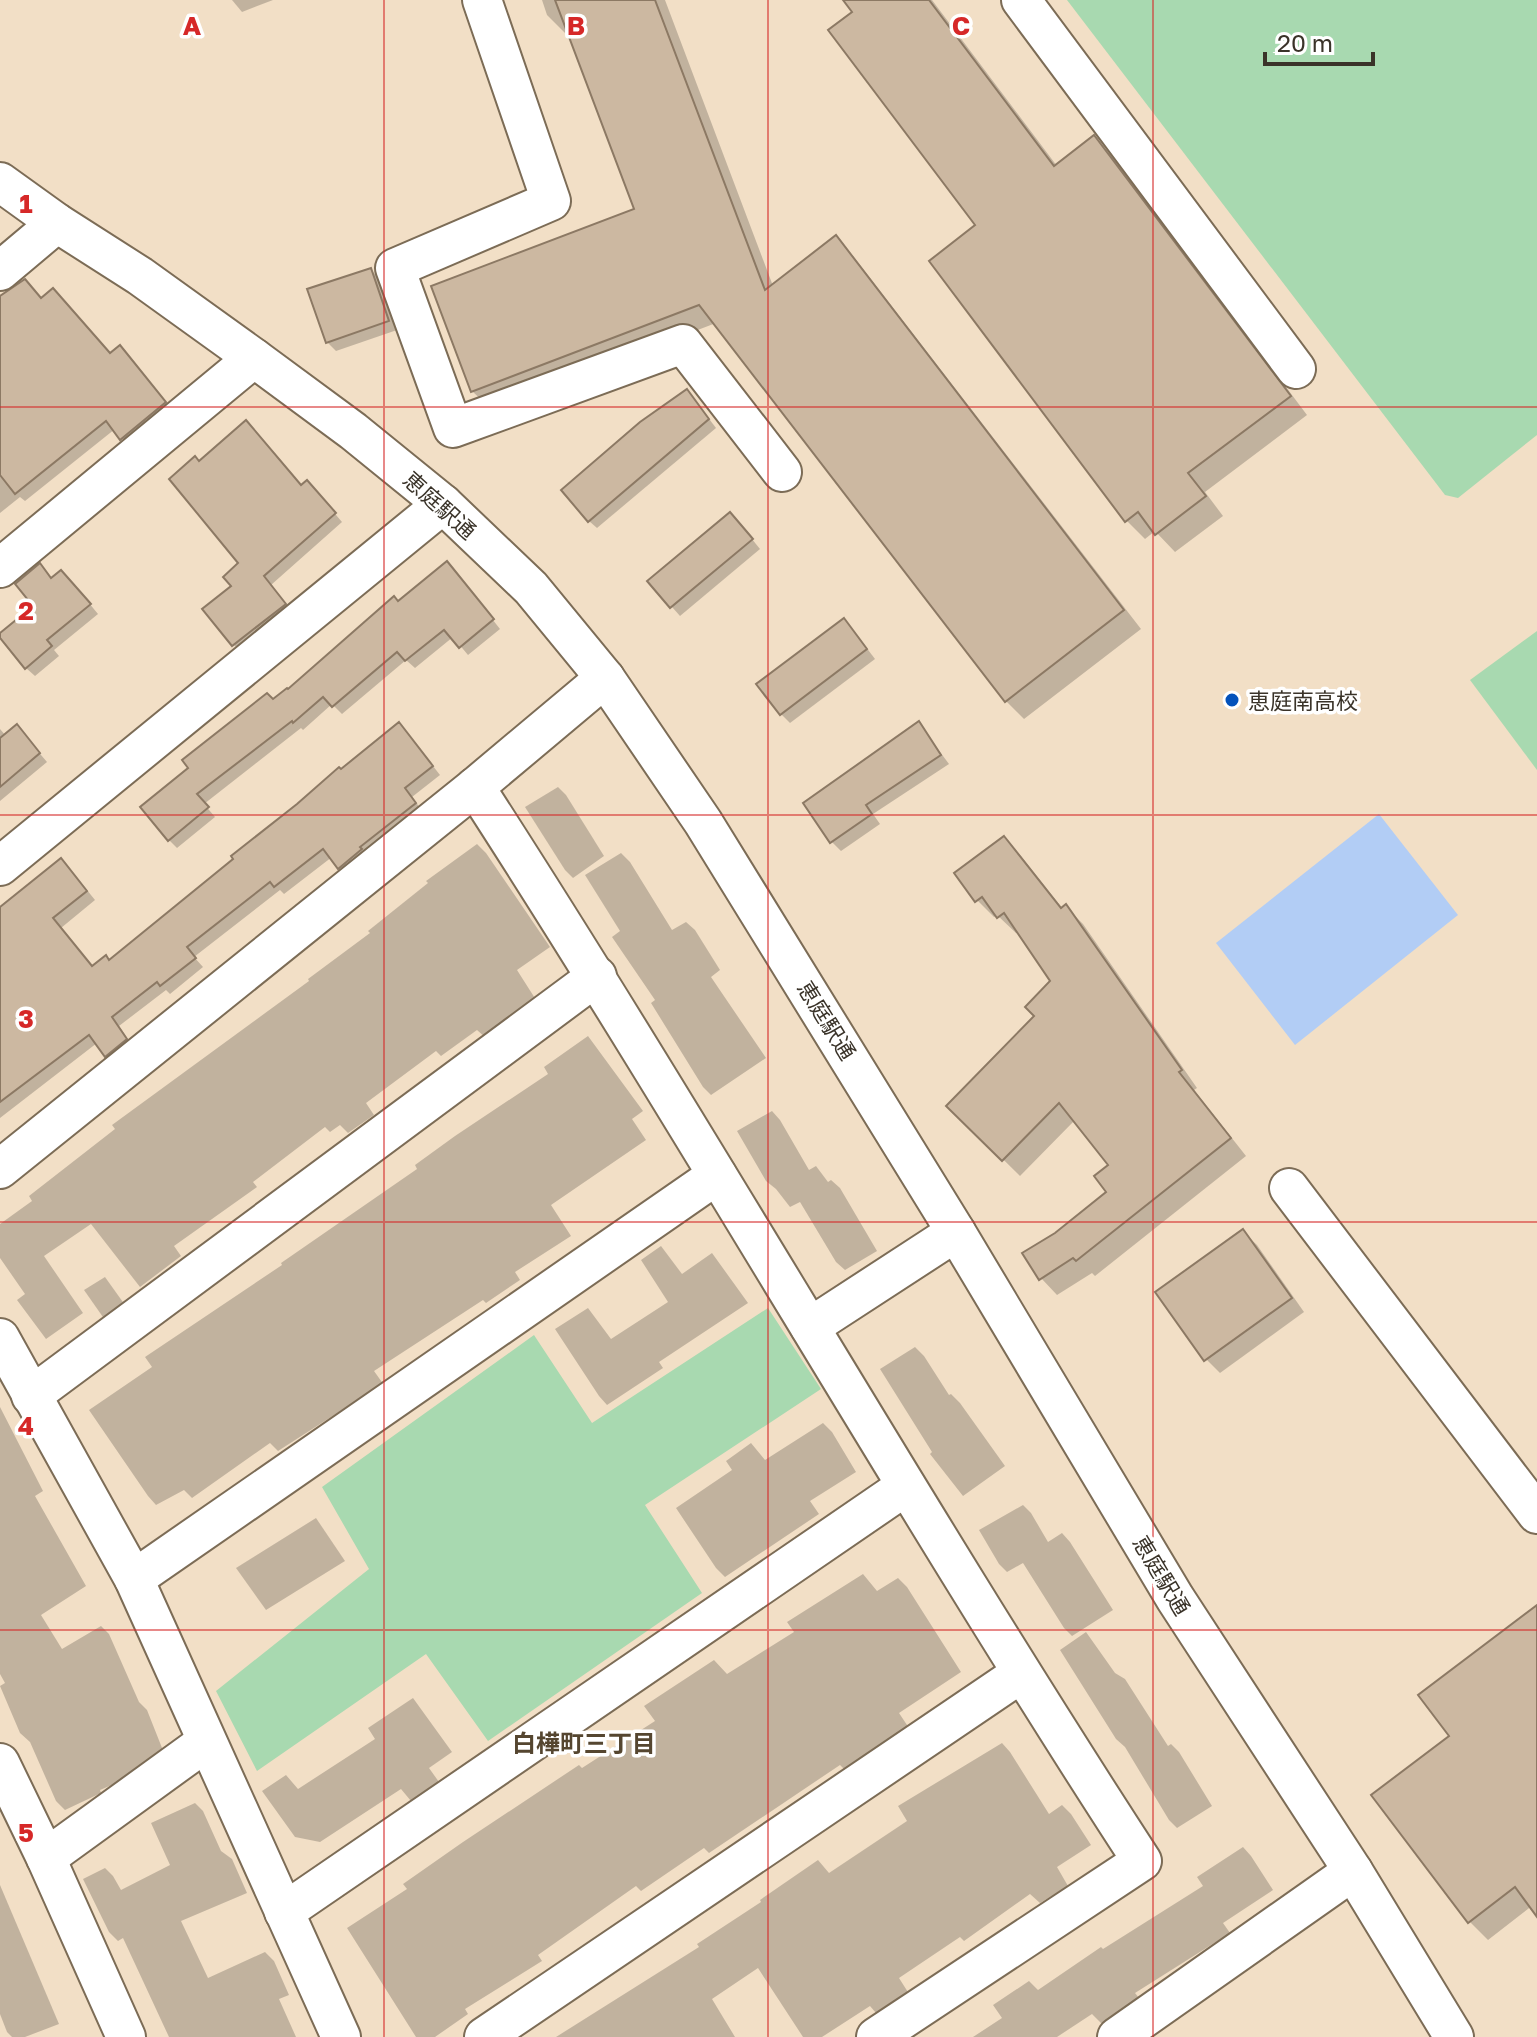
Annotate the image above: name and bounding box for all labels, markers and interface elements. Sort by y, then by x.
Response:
text: A [183,10,202,41]
text: B [567,10,585,41]
text: C [952,10,970,41]
scale bar [1265,16,1373,66]
text: 20 m [1277,28,1333,57]
text: 1 [19,188,33,219]
street label: 恵庭駅通 [398,466,482,544]
text: 2 [18,595,34,626]
place label: 恵庭南高校 [1248,687,1358,714]
marker: 恵庭南高校 [1223,691,1241,709]
street label: 恵庭駅通 [792,976,862,1064]
text: 3 [18,1003,34,1034]
text: 4 [18,1410,34,1441]
street label: 恵庭駅通 [1128,1530,1196,1620]
district label: 白樺町三丁目 [512,1728,656,1757]
text: 5 [18,1817,34,1848]

